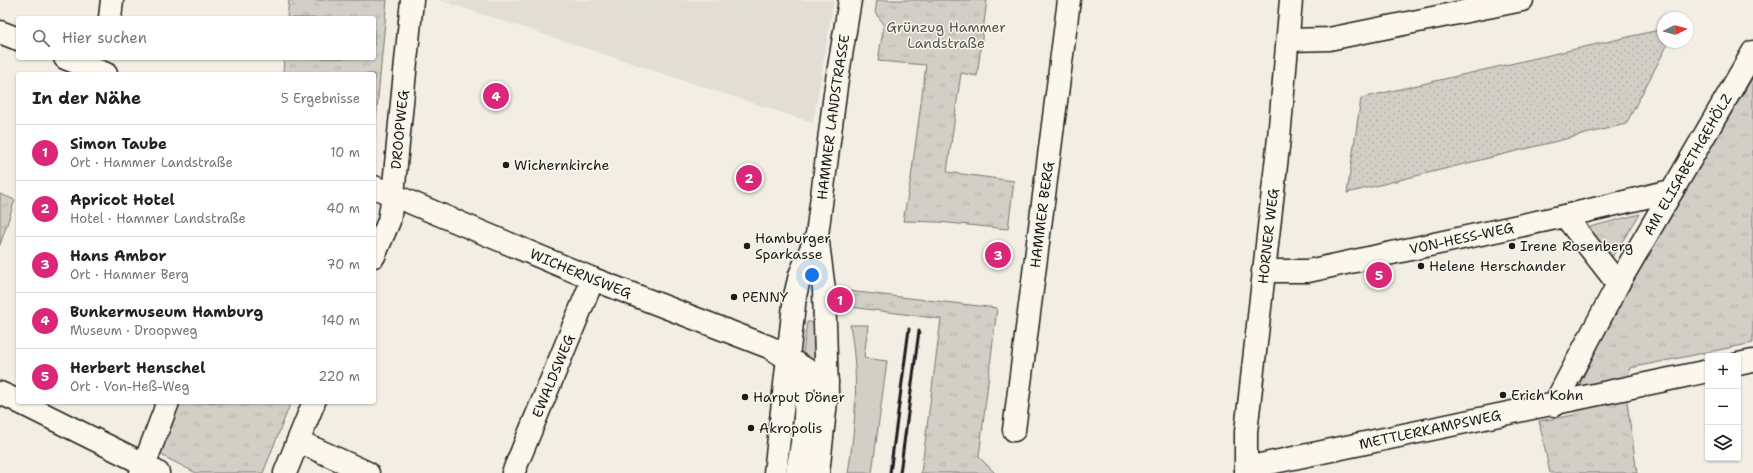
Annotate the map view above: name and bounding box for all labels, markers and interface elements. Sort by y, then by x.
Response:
north arrow [1657,12,1693,48]
search box [16,16,376,60]
park label: Grünzug Hammer Landstraße [886,18,1006,52]
icon: search [30,27,52,49]
text: Hier suchen [62,28,147,48]
street label: HAMMER LANDSTRASSE [813,33,853,201]
pin: 4 [483,81,509,111]
text: In der Nähe [32,87,141,109]
street label: DROOPWEG [387,89,412,170]
text: 5 Ergebnisse [281,90,360,107]
street label: AM ELISABETHGEHÖLZ [1639,90,1736,239]
text: Simon Taube [70,134,167,154]
text: 1 [42,144,48,161]
text: 10 m [330,144,360,161]
text: Ort · Hammer Landstraße [70,154,233,171]
place label: Wichernkirche [514,156,609,174]
marker: Wichernkirche [501,160,511,170]
street label: HAMMER BERG [1026,160,1057,269]
pin: 2 [736,163,762,193]
street label: HORNER WEG [1254,187,1282,285]
text: Apricot Hotel [70,190,175,210]
text: 2 [40,200,50,217]
text: 40 m [326,200,360,217]
text: Hotel · Hammer Landstraße [70,210,246,227]
street label: VON-HESS-WEG [1407,218,1516,258]
place label: Hamburger Sparkasse [755,229,831,263]
place label: Irene Rosenberg [1520,237,1633,255]
pin: 3 [985,240,1011,270]
marker: Hamburger Sparkasse [742,241,752,251]
marker: Irene Rosenberg [1507,241,1517,251]
street label: WICHERNSWEG [527,244,635,302]
text: Hans Ambor [70,246,166,266]
text: 3 [40,256,50,273]
text: 70 m [326,256,360,273]
place label: Helene Herschander [1429,257,1567,275]
pin: 5 [1366,260,1392,290]
marker: Helene Herschander [1416,261,1426,271]
your location [802,265,822,285]
text: Ort · Hammer Berg [70,266,189,283]
pin: 1 [827,285,853,315]
place label: PENNY [742,288,789,306]
marker: PENNY [729,292,739,302]
text: Bunkermuseum Hamburg [70,302,263,322]
text: 4 [40,312,50,329]
text: 140 m [321,312,360,329]
text: Museum · Droopweg [70,322,198,339]
street label: EWALDSWEG [528,331,578,420]
map controls [1705,353,1741,461]
button: + [1705,353,1741,389]
text: Herbert Henschel [70,358,205,378]
text: 5 [41,368,49,385]
text: 220 m [318,368,360,385]
text: Ort · Von-Heß-Weg [70,378,189,395]
place label: Erich Kohn [1511,386,1584,404]
place label: Harput Döner [753,388,845,406]
button: − [1705,389,1741,425]
marker: Erich Kohn [1498,390,1508,400]
marker: Harput Döner [740,392,750,402]
street label: METTLERKAMPSWEG [1357,406,1503,453]
place label: Akropolis [759,419,822,437]
marker: Akropolis [746,423,756,433]
button: layers [1705,425,1741,461]

